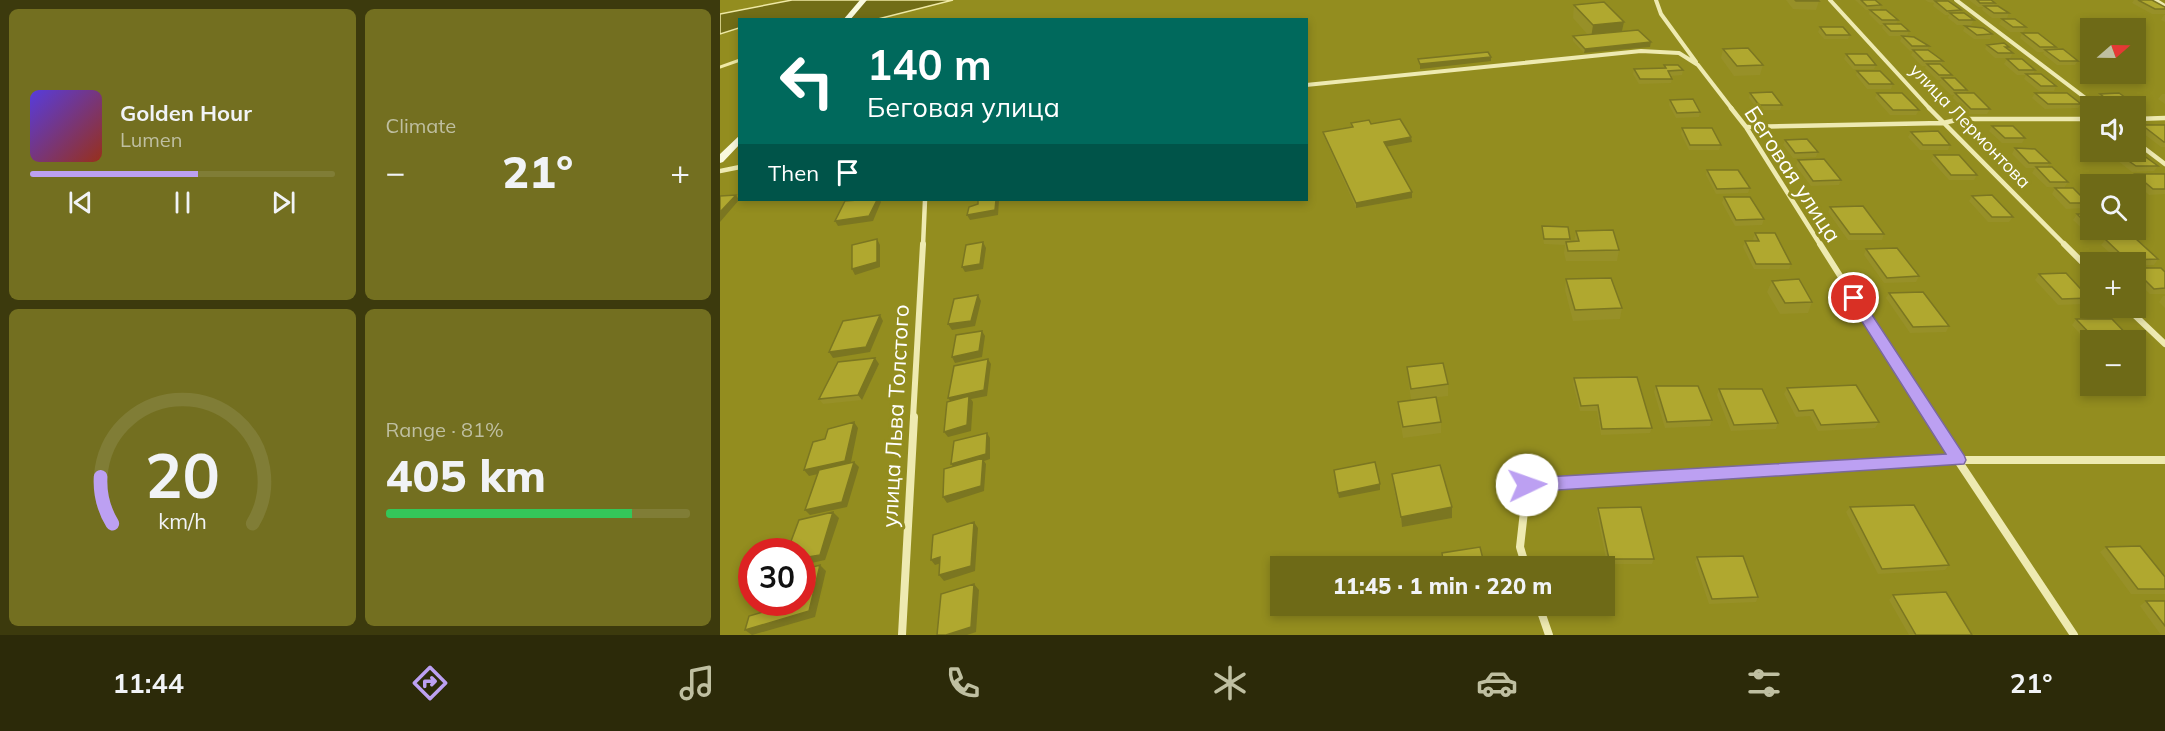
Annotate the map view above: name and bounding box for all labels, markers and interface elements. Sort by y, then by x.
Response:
north arrow [2080,18,2146,84]
map controls [2080,18,2146,396]
text: 140 m [867,38,992,91]
icon: left [768,42,846,120]
street label: улица Лермонтова [1905,58,2036,193]
text: Беговая улица [867,90,1060,124]
button: sound [2080,96,2146,162]
text: Golden Hour [120,99,252,127]
street label: Беговая улица [1738,100,1848,248]
text: Climate [386,113,456,138]
text: Lumen [120,127,182,152]
text: 21° [502,143,573,199]
text: − [386,151,405,192]
text: + [670,151,690,192]
icon: arrive [831,156,864,189]
text: Then [768,159,819,187]
button: search [2080,174,2146,240]
icon: previous [64,186,97,219]
icon: pause [166,186,199,219]
icon: next [267,186,300,219]
button: + [2080,252,2146,318]
pin [1828,272,1879,323]
icon: arrive [1837,281,1870,314]
street label: улица Льва Толстого [875,304,915,528]
button: − [2080,330,2146,396]
text: Range · 81% [386,417,504,442]
text: 20 [145,435,220,514]
text: 405 km [386,447,546,503]
position arrow [1495,453,1559,517]
text: km/h [158,508,206,535]
speed limit sign: 30 [738,538,816,616]
text: 11:45 · 1 min · 220 m [1333,572,1552,600]
icon: directions [409,662,451,704]
icon: music [676,662,718,704]
icon: phone [942,662,984,704]
icon: climate [1209,662,1251,704]
icon: car [1476,662,1518,704]
icon: filters [1743,662,1785,704]
text: 11:44 [112,666,184,700]
text: 21° [2010,666,2052,700]

